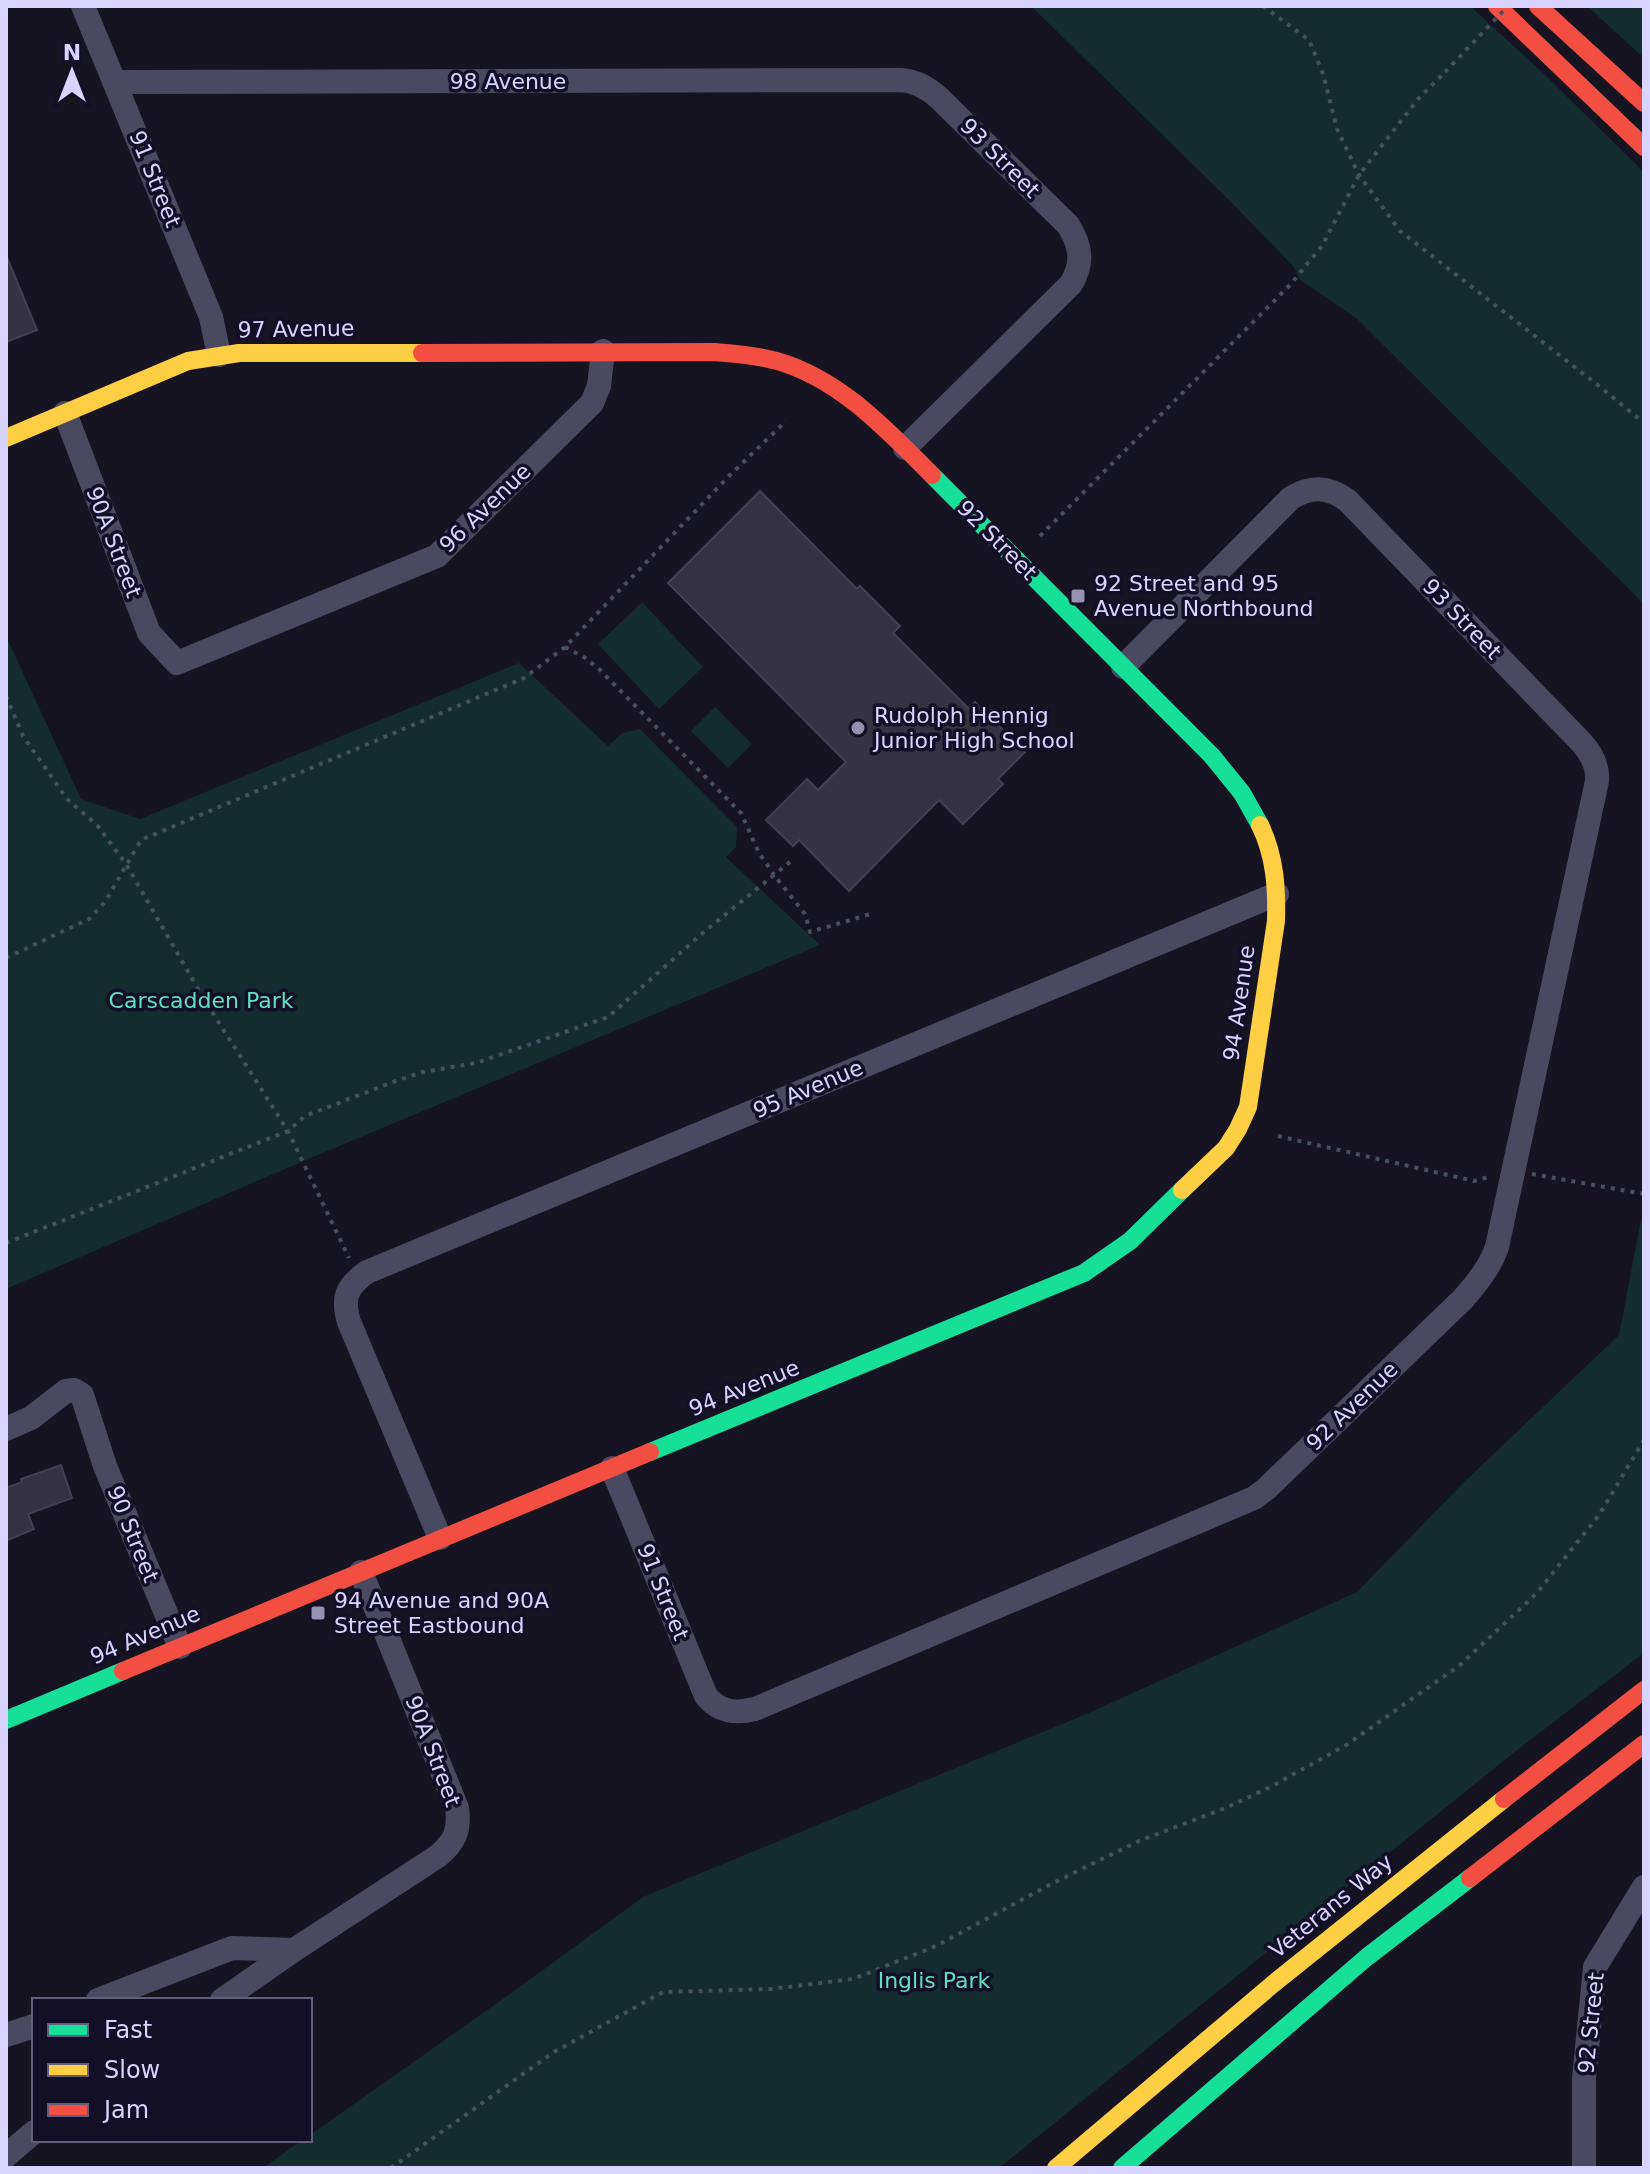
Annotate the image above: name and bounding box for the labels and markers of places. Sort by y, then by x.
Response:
place label: 92 Street and 95 Avenue Northbound [1094,571,1314,621]
marker: 92 Street and 95 Avenue Northbound [1069,587,1087,605]
place label: Rudolph Hennig Junior High School [872,703,1075,753]
marker: Rudolph Hennig Junior High School [849,719,867,737]
place label: 94 Avenue and 90A Street Eastbound [334,1588,549,1638]
marker: 94 Avenue and 90A Street Eastbound [309,1604,327,1622]

